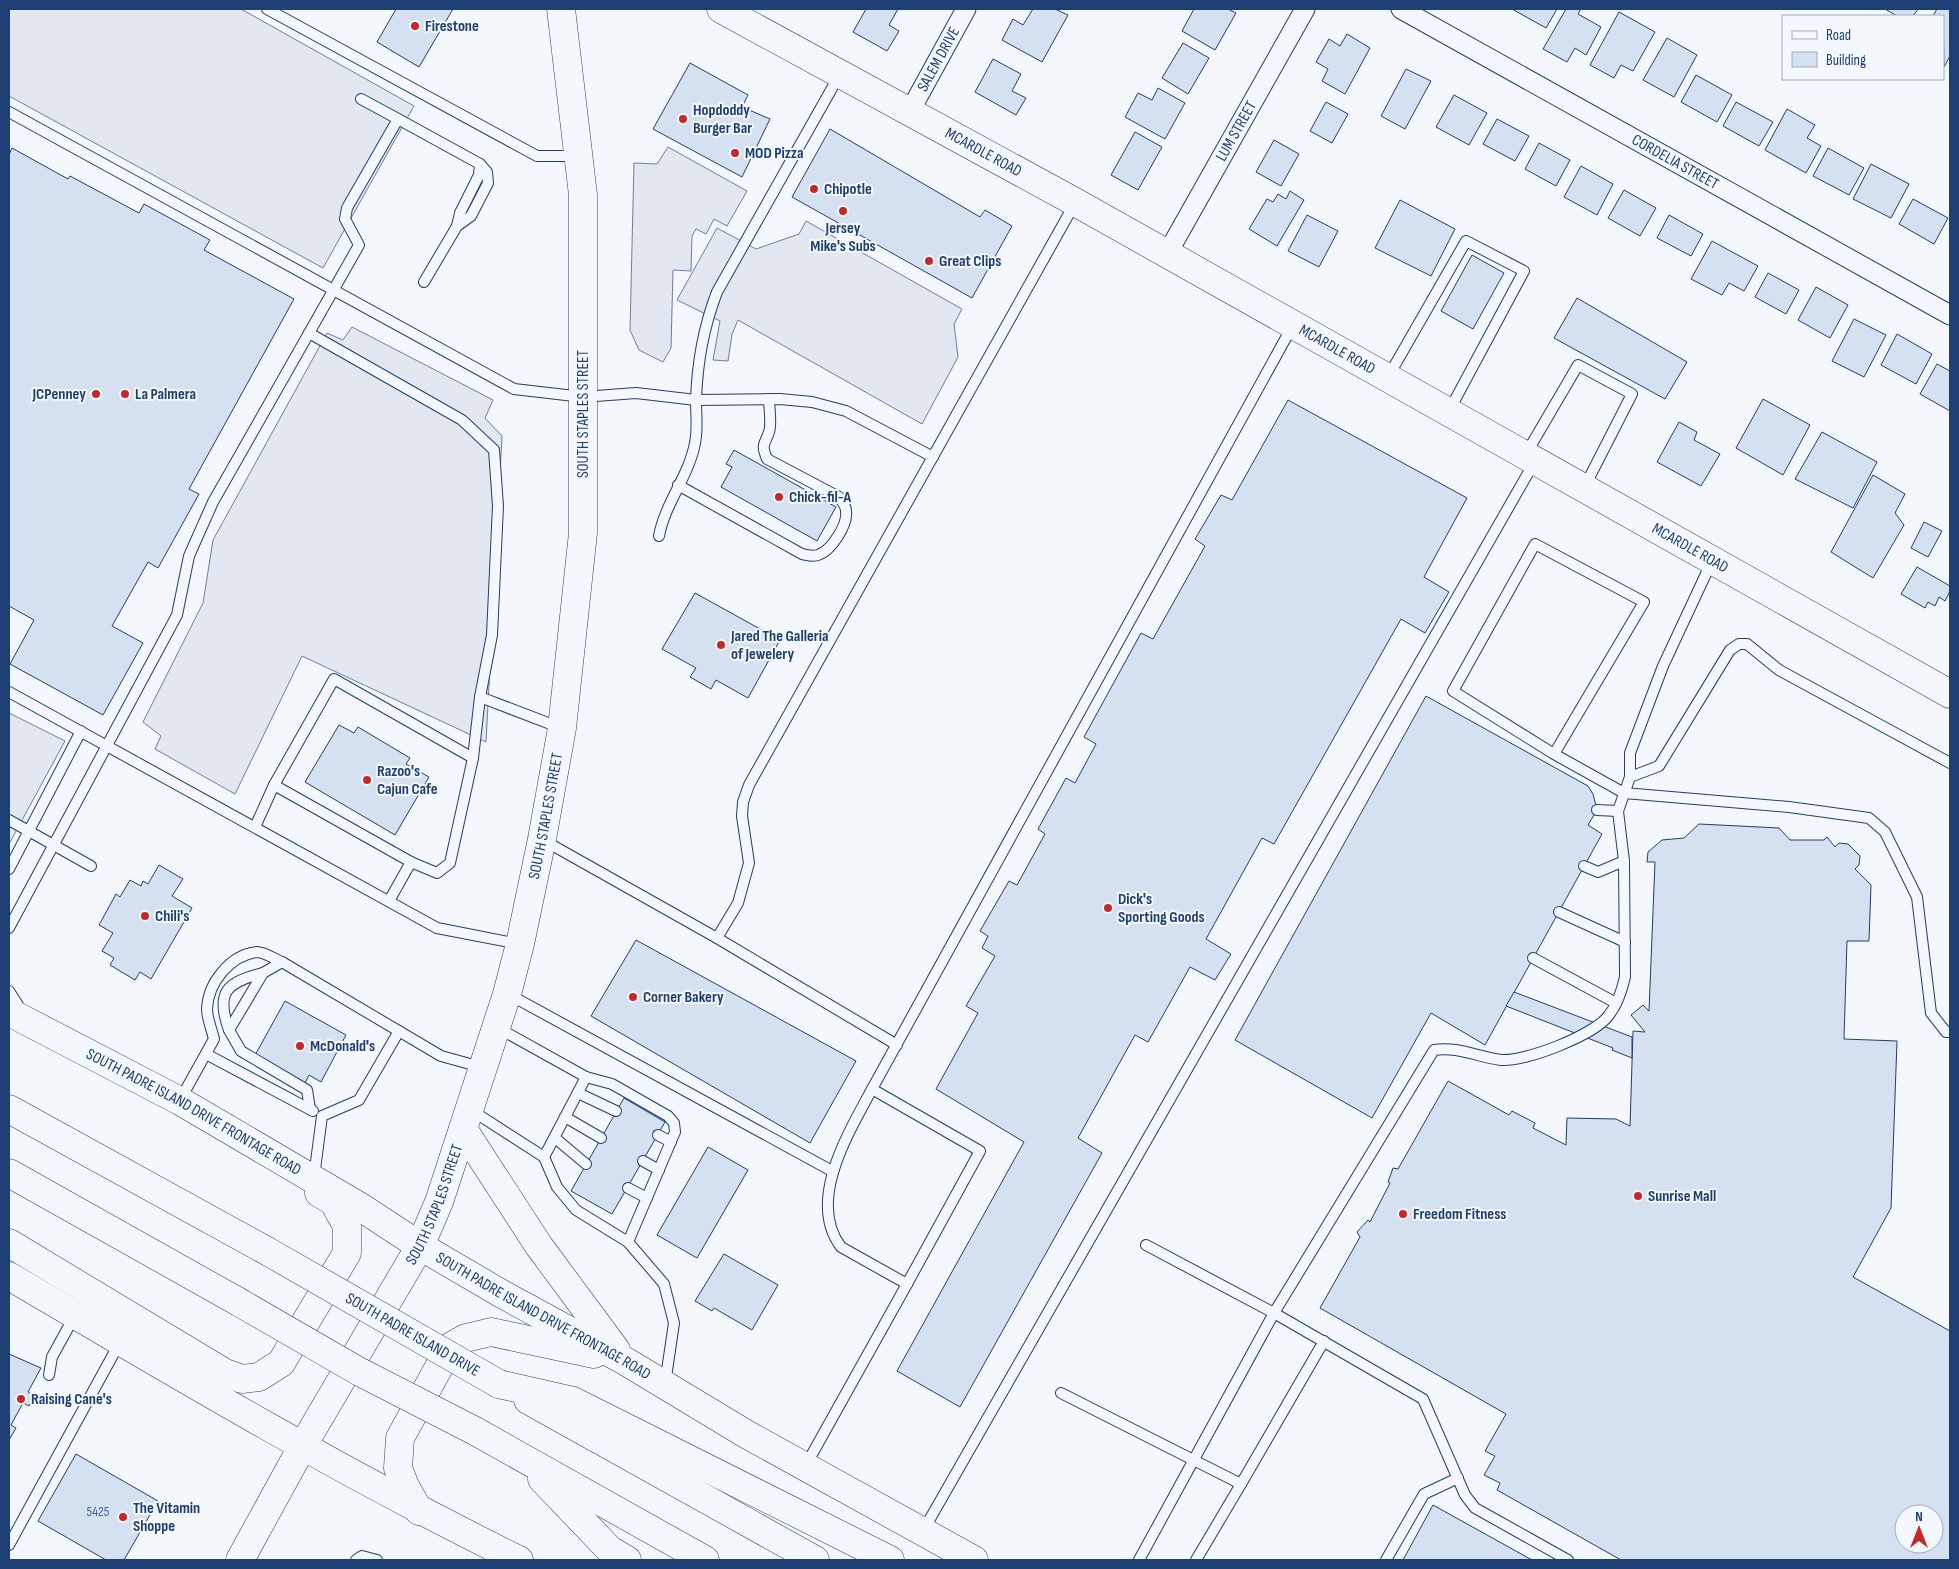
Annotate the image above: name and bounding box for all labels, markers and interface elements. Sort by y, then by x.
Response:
legend [1782,15,1944,80]
place label: Firestone [425,17,479,36]
marker: Firestone [409,20,421,32]
street label: SALEM DRIVE [913,24,964,95]
text: Road [1826,26,1851,45]
text: Building [1826,51,1866,70]
street label: LUM STREET [1212,97,1261,165]
place label: Hopdoddy Burger Bar [693,101,752,138]
marker: Hopdoddy Burger Bar [677,113,689,125]
street label: MCARDLE ROAD [942,124,1025,181]
street label: CORDELIA STREET [1629,130,1722,194]
place label: MOD Pizza [745,144,804,163]
marker: MOD Pizza [729,147,741,159]
place label: Chipotle [824,180,872,199]
marker: Chipotle [808,183,820,195]
marker: Jersey Mike's Subs [837,205,849,217]
place label: Jersey Mike's Subs [810,219,876,256]
place label: Great Clips [939,252,1001,271]
marker: Great Clips [923,255,935,267]
street label: MCARDLE ROAD [1296,320,1379,378]
street label: SOUTH STAPLES STREET [574,349,593,478]
place label: JCPenney [32,385,86,404]
place label: La Palmera [135,385,196,404]
marker: JCPenney [90,388,102,400]
marker: La Palmera [119,388,131,400]
place label: Chick-fil-A [789,488,852,507]
marker: Chick-fil-A [773,491,785,503]
street label: MCARDLE ROAD [1649,519,1732,577]
place label: Jared The Galleria of Jewelery [730,627,828,664]
marker: Jared The Galleria of Jewelery [715,639,727,651]
street label: SOUTH STAPLES STREET [524,751,567,881]
place label: Razoo's Cajun Cafe [377,762,438,799]
marker: Razoo's Cajun Cafe [361,774,373,786]
place label: Dick's Sporting Goods [1118,890,1205,927]
marker: Dick's Sporting Goods [1102,902,1114,914]
place label: Chili's [155,907,189,926]
marker: Chili's [139,910,151,922]
place label: Corner Bakery [643,988,724,1007]
marker: Corner Bakery [627,991,639,1003]
place label: McDonald's [310,1037,375,1056]
marker: McDonald's [294,1040,306,1052]
street label: SOUTH PADRE ISLAND DRIVE FRONTAGE ROAD [83,1044,305,1180]
street label: SOUTH STAPLES STREET [402,1141,467,1268]
place label: Sunrise Mall [1648,1187,1716,1206]
marker: Sunrise Mall [1632,1190,1644,1202]
place label: Freedom Fitness [1413,1205,1506,1224]
marker: Freedom Fitness [1397,1208,1409,1220]
street label: SOUTH PADRE ISLAND DRIVE FRONTAGE ROAD [433,1248,654,1384]
street label: SOUTH PADRE ISLAND DRIVE [342,1289,483,1380]
place label: Raising Cane's [31,1390,112,1409]
marker: Raising Cane's [15,1393,27,1405]
place label: The Vitamin Shoppe [133,1499,200,1536]
house number: 5425 [87,1503,110,1520]
north arrow [1894,1504,1944,1554]
text: N [1915,1508,1923,1525]
marker: The Vitamin Shoppe [117,1511,129,1523]

